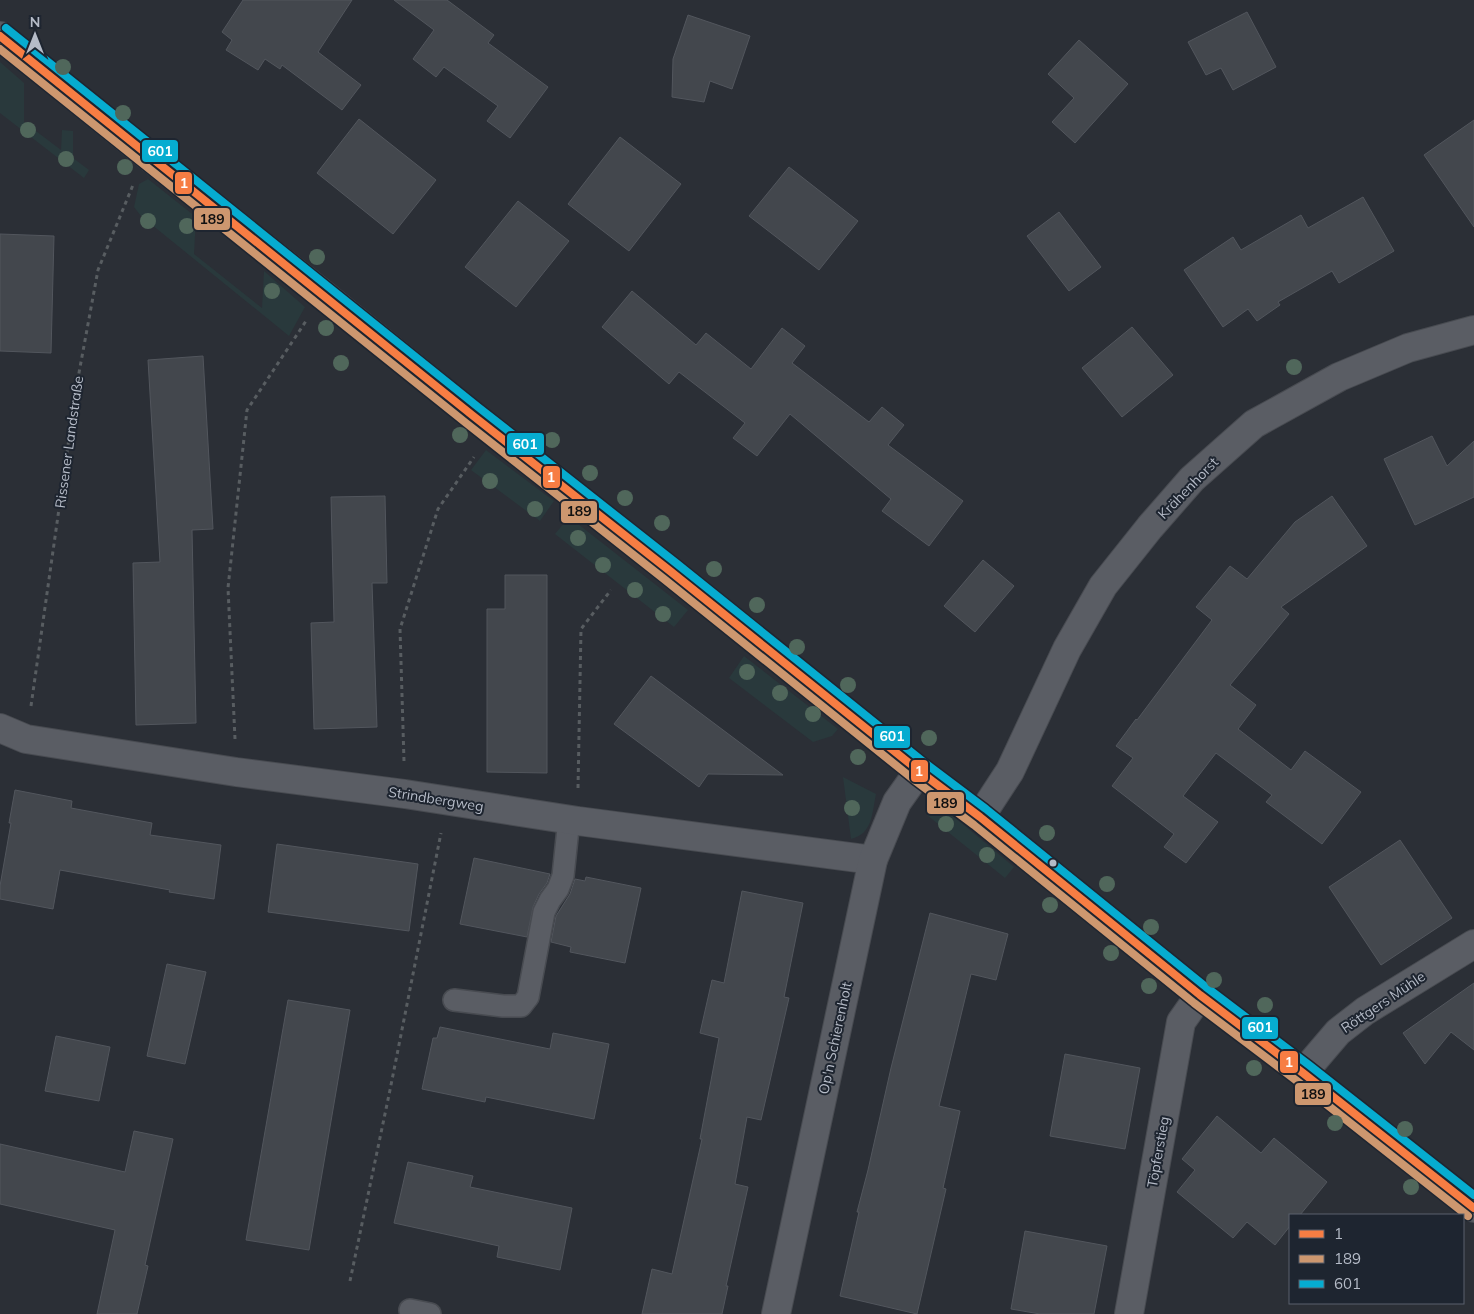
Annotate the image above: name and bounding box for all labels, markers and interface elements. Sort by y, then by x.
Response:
north arrow [10,10,60,60]
text: N [30,13,40,31]
line badge: 601 [141,139,179,163]
text: 601 [147,142,173,160]
line badge: 1 [174,171,193,195]
text: 1 [180,174,188,192]
line badge: 189 [193,207,231,231]
text: 189 [199,210,225,228]
street label: Rissener Landstraße [51,375,87,509]
line badge: 601 [506,432,545,456]
text: 601 [512,435,538,453]
street label: Krähenhorst [1154,453,1222,523]
line badge: 1 [542,465,561,489]
text: 1 [547,468,555,486]
line badge: 189 [560,500,598,524]
text: 189 [566,502,592,520]
line badge: 601 [873,725,911,749]
text: 601 [879,727,905,745]
line badge: 1 [910,759,929,783]
text: 1 [915,762,923,780]
street label: Strindbergweg [387,783,485,815]
line badge: 189 [926,791,965,815]
text: 189 [932,794,958,812]
unlabelled marker [1048,858,1058,868]
street label: Röttgers Mühle [1337,967,1429,1037]
street label: Op'n Schierenholt [814,980,856,1096]
line badge: 601 [1241,1016,1279,1040]
text: 601 [1247,1018,1273,1036]
line badge: 1 [1279,1050,1299,1074]
text: 1 [1285,1053,1293,1071]
line badge: 189 [1294,1082,1332,1106]
text: 189 [1300,1085,1326,1103]
street label: Töpferstieg [1143,1115,1173,1189]
legend [1289,1214,1464,1304]
text: 1 [1334,1224,1343,1243]
text: 189 [1334,1249,1361,1268]
text: 601 [1334,1274,1361,1293]

